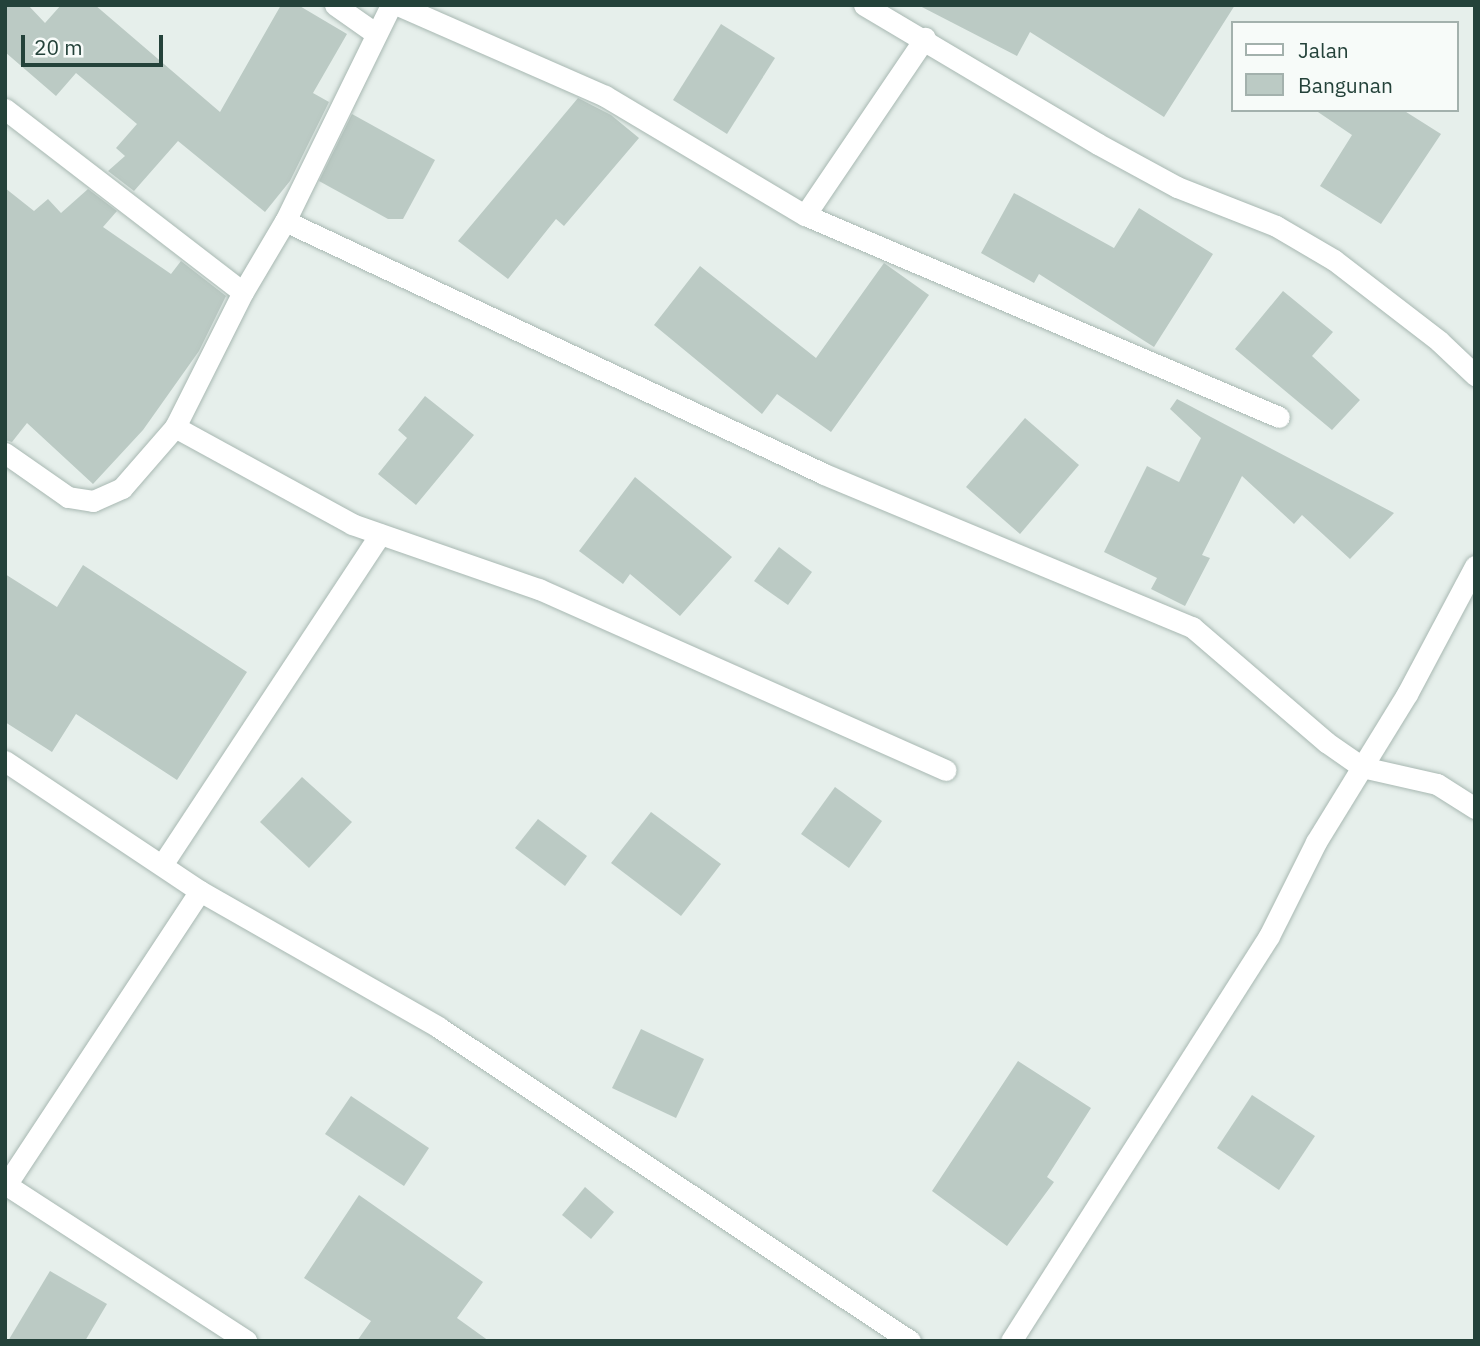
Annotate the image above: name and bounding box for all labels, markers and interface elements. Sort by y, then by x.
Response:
scale bar [24,21,166,65]
legend [1232,21,1459,112]
text: 20 m [34,33,83,61]
text: Jalan [1298,36,1349,64]
text: Bangunan [1298,71,1393,99]

